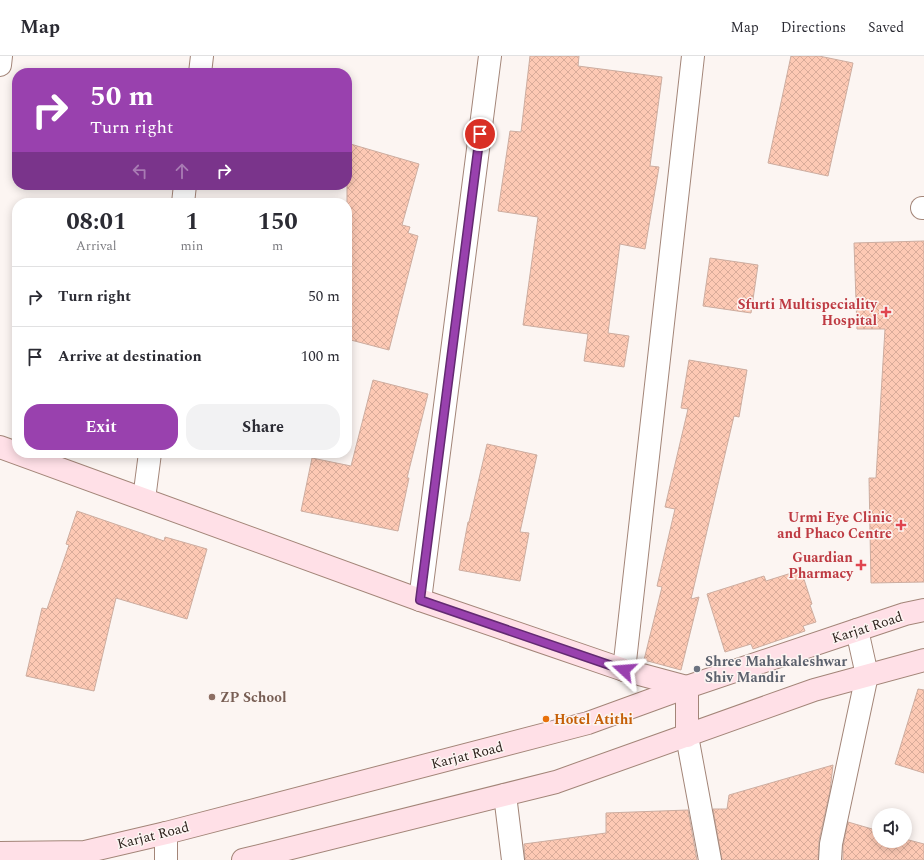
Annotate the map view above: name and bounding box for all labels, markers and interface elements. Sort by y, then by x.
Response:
text: Map [20,13,60,42]
text: Map [731,17,759,38]
text: Directions [781,17,846,38]
text: Saved [868,17,904,38]
text: 50 m [90,75,154,118]
icon: right [24,84,76,136]
text: Turn right [90,114,173,141]
pin [463,117,497,151]
icon: arrive [469,123,491,145]
icon: left [129,160,151,182]
icon: ahead [171,160,193,182]
icon: right [213,160,235,182]
text: 08:01 [66,204,126,240]
text: 1 [185,204,199,240]
text: 150 [257,204,298,240]
text: Arrival [76,236,117,256]
text: min [181,236,203,256]
text: m [272,236,283,256]
text: Turn right [58,285,131,308]
text: 50 m [308,285,340,308]
icon: right [24,286,46,308]
place label: Sfurti Multispeciality Hospital [738,294,878,331]
marker: Sfurti Multispeciality Hospital [880,306,892,318]
text: Arrive at destination [58,345,202,368]
text: 100 m [301,345,340,368]
icon: arrive [24,346,46,368]
button: Exit [24,404,178,450]
button: Share [186,404,340,450]
place label: Urmi Eye Clinic and Phaco Centre [777,507,892,544]
marker: Urmi Eye Clinic and Phaco Centre [895,519,907,531]
place label: Guardian Pharmacy [788,547,854,584]
marker: Guardian Pharmacy [856,560,866,570]
street label: Karjat Road [829,606,905,649]
position arrow [603,649,645,691]
place label: Shree Mahakaleshwar Shiv Mandir [705,651,847,688]
marker: Shree Mahakaleshwar Shiv Mandir [692,664,702,674]
place label: ZP School [220,687,287,708]
marker: ZP School [207,692,217,702]
place label: Hotel Atithi [554,709,633,730]
marker: Hotel Atithi [541,714,551,724]
street label: Karjat Road [429,736,505,775]
map controls [872,808,912,848]
button: sound [872,808,912,848]
street label: Karjat Road [115,816,191,855]

